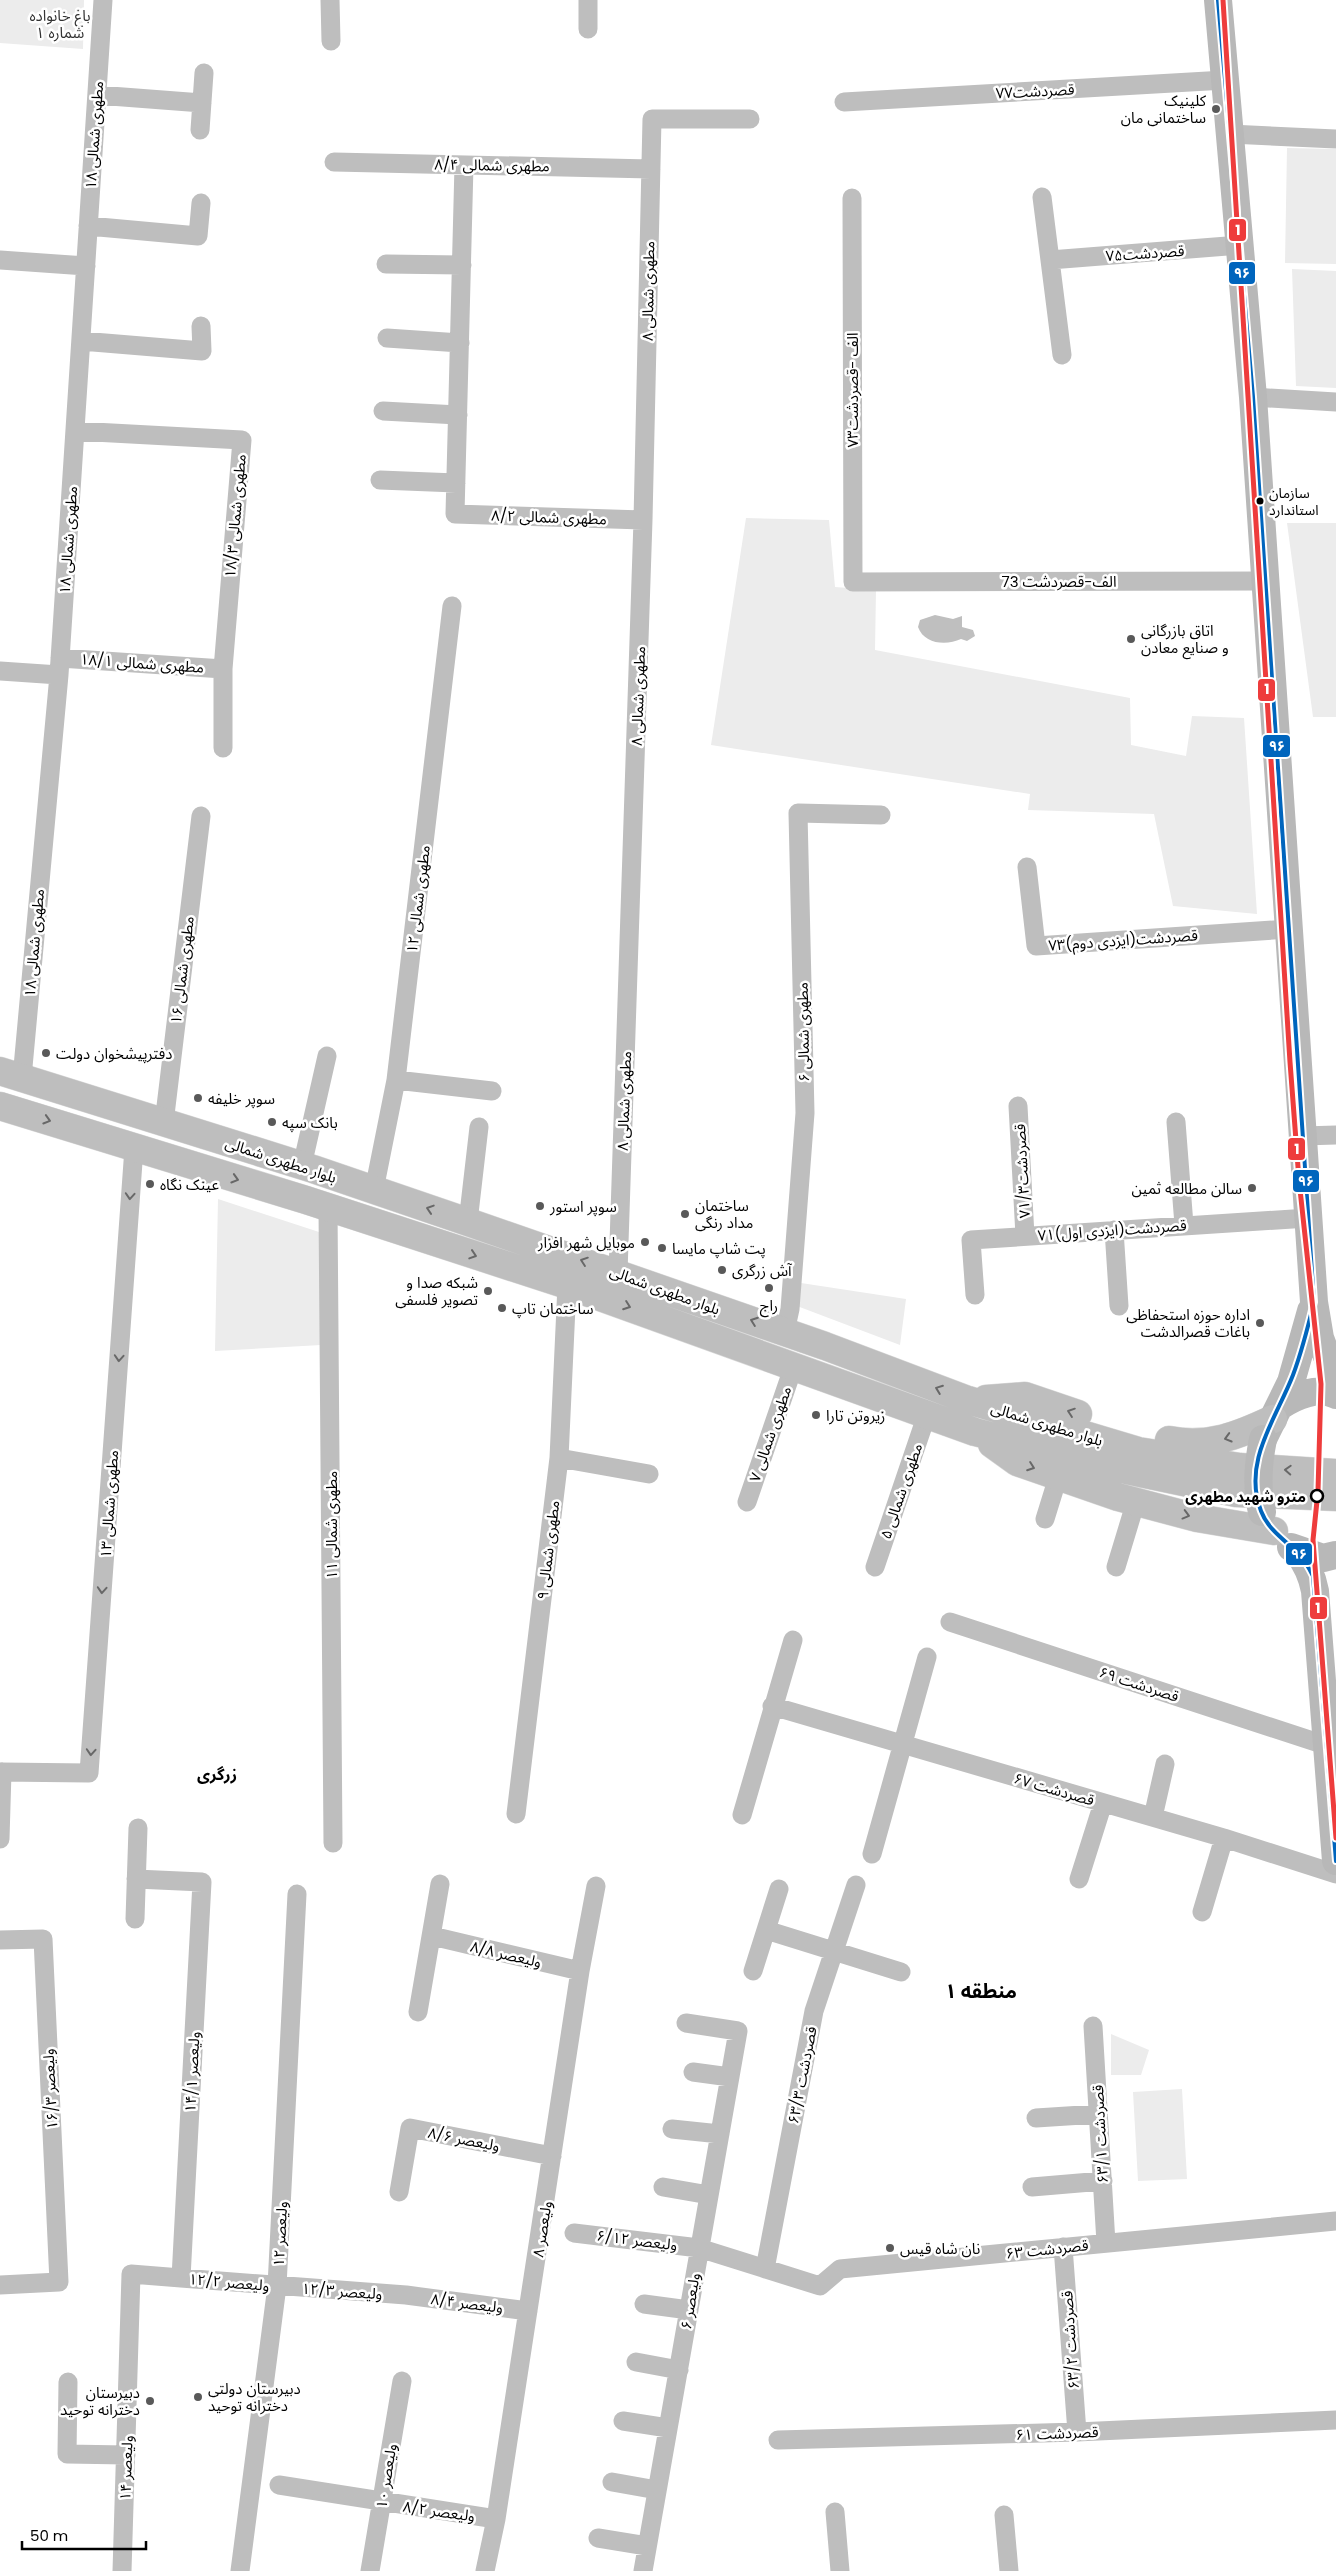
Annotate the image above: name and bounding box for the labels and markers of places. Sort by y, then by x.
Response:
place label: کلینیک ساختمانی مان [1121,90,1207,128]
marker: کلینیک ساختمانی مان [1210,103,1222,115]
place label: سازمان استاندارد [1269,483,1319,520]
marker: سازمان استاندارد [1255,496,1265,506]
place label: اتاق بازرگانی و صنایع معادن [1141,620,1229,660]
marker: اتاق بازرگانی و صنایع معادن [1125,633,1137,645]
place label: دفترپیشخوان دولت [56,1043,172,1064]
marker: دفترپیشخوان دولت [40,1047,52,1059]
place label: سوپر خلیفه [208,1088,275,1109]
marker: سوپر خلیفه [192,1092,204,1104]
place label: بانک سپه [282,1112,338,1133]
marker: بانک سپه [266,1116,278,1128]
place label: عینک نگاه [160,1174,219,1195]
marker: عینک نگاه [144,1178,156,1190]
place label: سالن مطالعه ثمین [1131,1178,1242,1199]
marker: سالن مطالعه ثمین [1246,1182,1258,1194]
place label: ساختمان مداد رنگی [695,1195,753,1233]
place label: سوپر استور [549,1196,617,1217]
marker: سوپر استور [534,1200,546,1212]
marker: ساختمان مداد رنگی [679,1208,691,1220]
place label: موبایل شهر افزار [537,1232,635,1253]
marker: موبایل شهر افزار [639,1236,651,1248]
place label: پت شاپ مایسا [672,1238,766,1259]
marker: پت شاپ مایسا [656,1242,668,1254]
place label: آش زرگری [732,1260,792,1281]
marker: آش زرگری [716,1264,728,1276]
place label: شبکه صدا و تصویر فلسفی [395,1272,478,1310]
marker: راج [763,1282,775,1294]
marker: شبکه صدا و تصویر فلسفی [482,1285,494,1297]
place label: راج [760,1295,778,1318]
place label: ساختمان تاپ [512,1298,594,1319]
marker: ساختمان تاپ [496,1302,508,1314]
place label: اداره حوزه استحفاظی باغات قصرالدشت [1126,1304,1250,1342]
marker: اداره حوزه استحفاظی باغات قصرالدشت [1254,1317,1266,1329]
place label: زیروتن تارا [826,1405,885,1426]
marker: زیروتن تارا [810,1409,822,1421]
place label: مترو شهید مطهری [1185,1486,1306,1507]
marker: مترو شهید مطهری [1310,1489,1324,1503]
place label: نان شاه قیس [900,2238,980,2259]
marker: نان شاه قیس [884,2242,896,2254]
place label: دبیرستان دولتی دخترانه توحید [208,2378,301,2416]
place label: دبیرستان دخترانه توحید [60,2382,140,2420]
marker: دبیرستان دولتی دخترانه توحید [192,2391,204,2403]
marker: دبیرستان دخترانه توحید [144,2395,156,2407]

